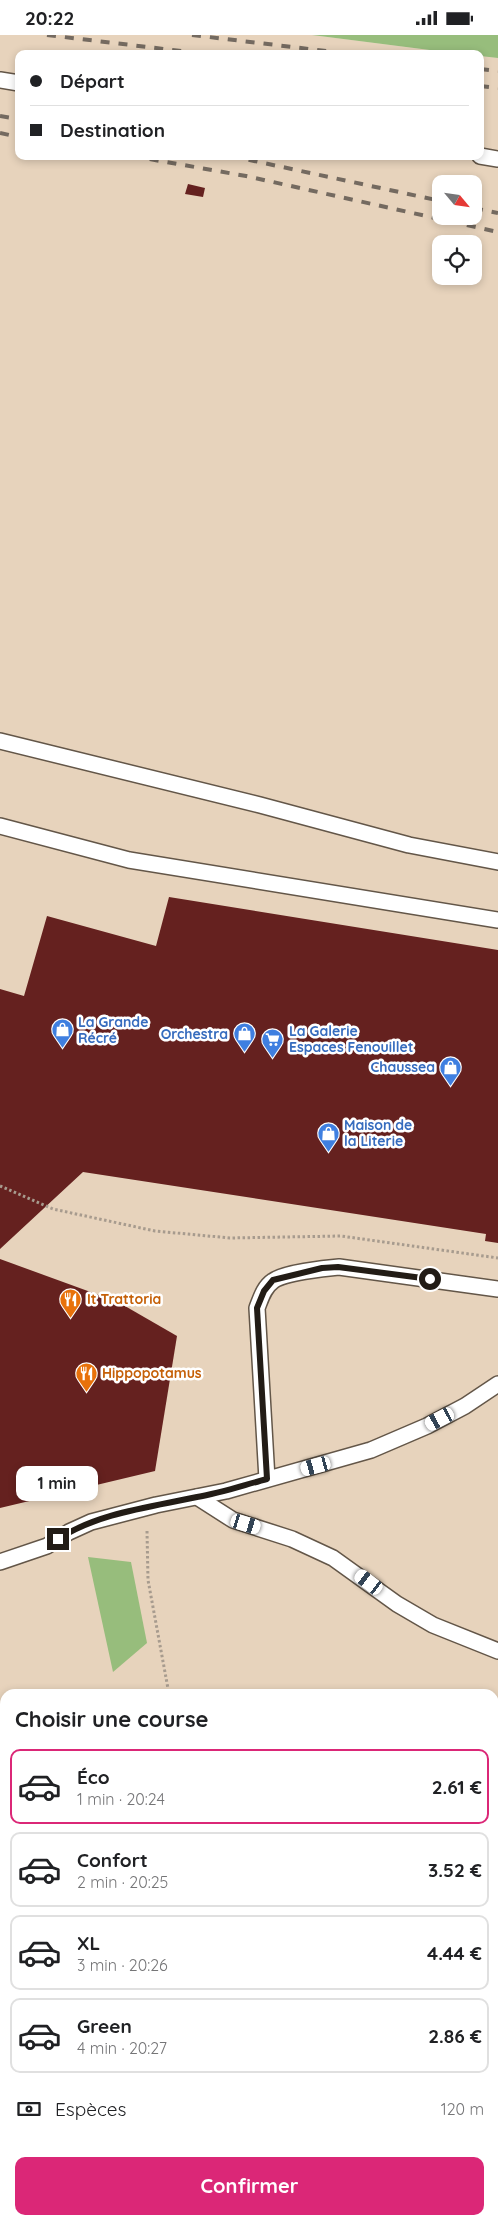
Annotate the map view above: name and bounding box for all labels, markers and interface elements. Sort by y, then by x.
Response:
text: 20:22 [25,6,74,30]
text: Départ [60,69,125,93]
text: Destination [60,118,165,142]
north arrow [432,175,482,225]
map controls [432,175,482,285]
button: locate [432,235,482,285]
place label: La Grande Récré [78,1013,148,1047]
shop icon: La Grande Récré [50,1018,74,1049]
shop icon: Orchestra [232,1022,256,1053]
place label: La Galerie Espaces Fenouillet [289,1022,414,1056]
place label: Orchestra [161,1025,228,1043]
supermarket icon: La Galerie Espaces Fenouillet [261,1027,285,1058]
shop icon: Chaussea [439,1055,463,1086]
place label: Chaussea [371,1058,435,1076]
place label: Maison de la Literie [344,1116,412,1150]
shop icon: Maison de la Literie [316,1121,340,1152]
route start [419,1268,441,1290]
restaurant icon: It Trattoria [59,1287,83,1318]
place label: It Trattoria [87,1290,161,1308]
restaurant icon: Hippopotamus [74,1361,98,1392]
place label: Hippopotamus [102,1364,202,1382]
car [423,1405,456,1433]
car [299,1455,332,1477]
callout: 1 min [17,1467,99,1501]
text: 1 min [38,1473,76,1493]
car [229,1512,262,1536]
route end [47,1528,69,1550]
car [352,1567,385,1597]
text: Choisir une course [15,1705,209,1733]
icon: car [17,1764,62,1809]
text: Éco [77,1765,110,1789]
text: 2.61 € [432,1775,482,1799]
text: 1 min · 20:24 [77,1789,165,1809]
icon: car [17,1847,62,1892]
text: Confort [77,1848,148,1872]
text: 3.52 € [428,1858,482,1882]
text: 2 min · 20:25 [77,1872,168,1892]
icon: car [17,1930,62,1975]
text: XL [77,1931,100,1955]
text: 4.44 € [427,1941,482,1965]
text: 3 min · 20:26 [77,1955,168,1975]
icon: car [17,2013,62,2058]
text: Green [77,2014,132,2038]
text: 2.86 € [428,2024,482,2048]
text: 4 min · 20:27 [77,2038,167,2058]
icon: cash [15,2095,43,2123]
text: Espèces [55,2097,126,2121]
text: 120 m [441,2099,484,2119]
button: Confirmer [15,2157,484,2215]

